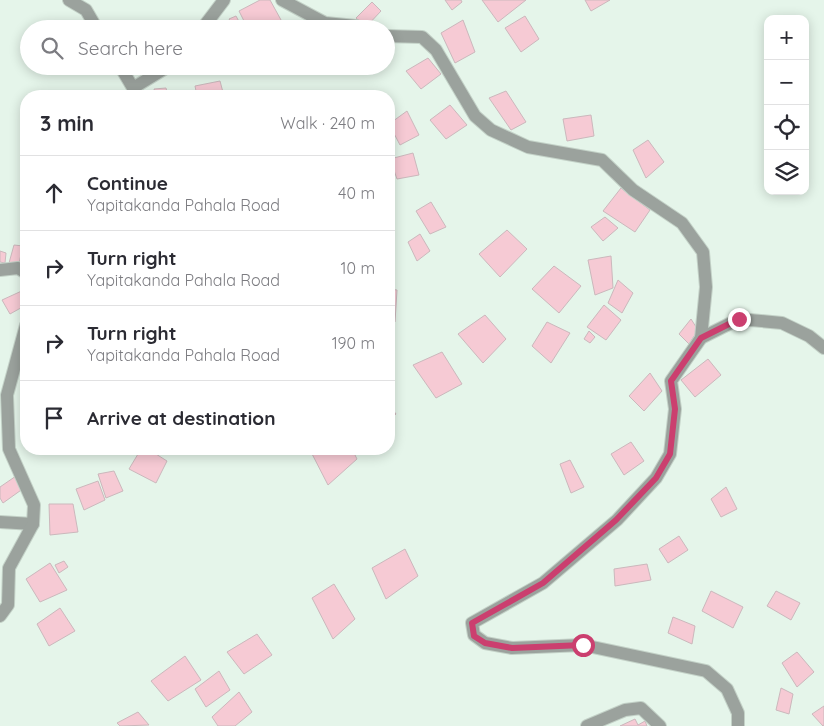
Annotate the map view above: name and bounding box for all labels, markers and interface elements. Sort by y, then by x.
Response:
map controls [764,15,809,195]
button: + [764,15,809,60]
search box [20,20,395,75]
icon: search [38,34,66,62]
text: Search here [78,36,183,60]
button: − [764,60,809,105]
button: locate [764,105,809,150]
text: 3 min [40,110,94,136]
text: Walk · 240 m [280,113,375,133]
button: layers [764,150,809,195]
text: Continue [87,171,168,195]
icon: ahead [40,179,68,207]
text: 40 m [338,183,375,203]
text: Yapitakanda Pahala Road [87,195,280,215]
text: Turn right [87,246,176,270]
icon: right [40,254,68,282]
text: 10 m [341,258,375,278]
text: Yapitakanda Pahala Road [87,270,280,290]
route end [728,308,751,331]
text: Turn right [87,321,176,345]
icon: right [40,329,68,357]
text: 190 m [332,333,375,353]
text: Yapitakanda Pahala Road [87,345,280,365]
icon: arrive [40,404,68,432]
text: Arrive at destination [87,406,276,430]
route start [572,634,595,657]

